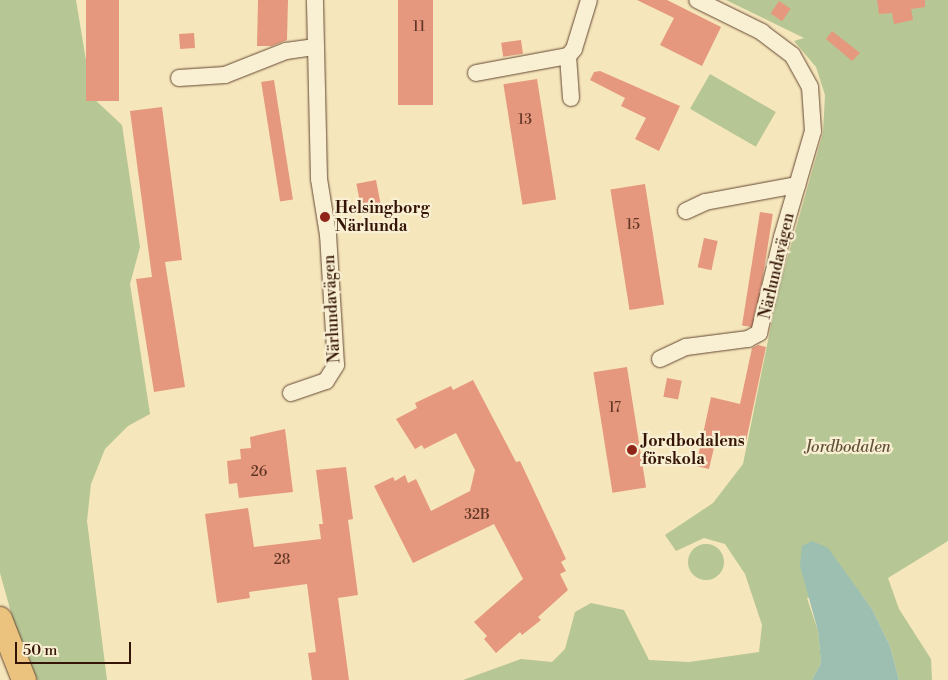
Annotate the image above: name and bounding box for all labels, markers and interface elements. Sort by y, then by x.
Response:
house number: 11 [413,19,425,35]
house number: 13 [518,112,532,128]
place label: Helsingborg Närlunda [335,198,429,236]
marker: Helsingborg Närlunda [319,211,331,223]
street label: Närlundavägen [755,211,799,321]
house number: 15 [626,217,640,233]
street label: Närlundavägen [320,254,344,364]
house number: 17 [609,400,621,416]
place label: Jordbodalens förskola [642,431,745,469]
park label: Jordbodalen [805,437,891,457]
marker: Jordbodalens förskola [626,444,638,456]
house number: 26 [251,464,267,480]
house number: 32B [464,507,490,523]
house number: 28 [274,552,290,568]
scale bar [18,632,134,664]
text: 50 m [23,641,57,660]

